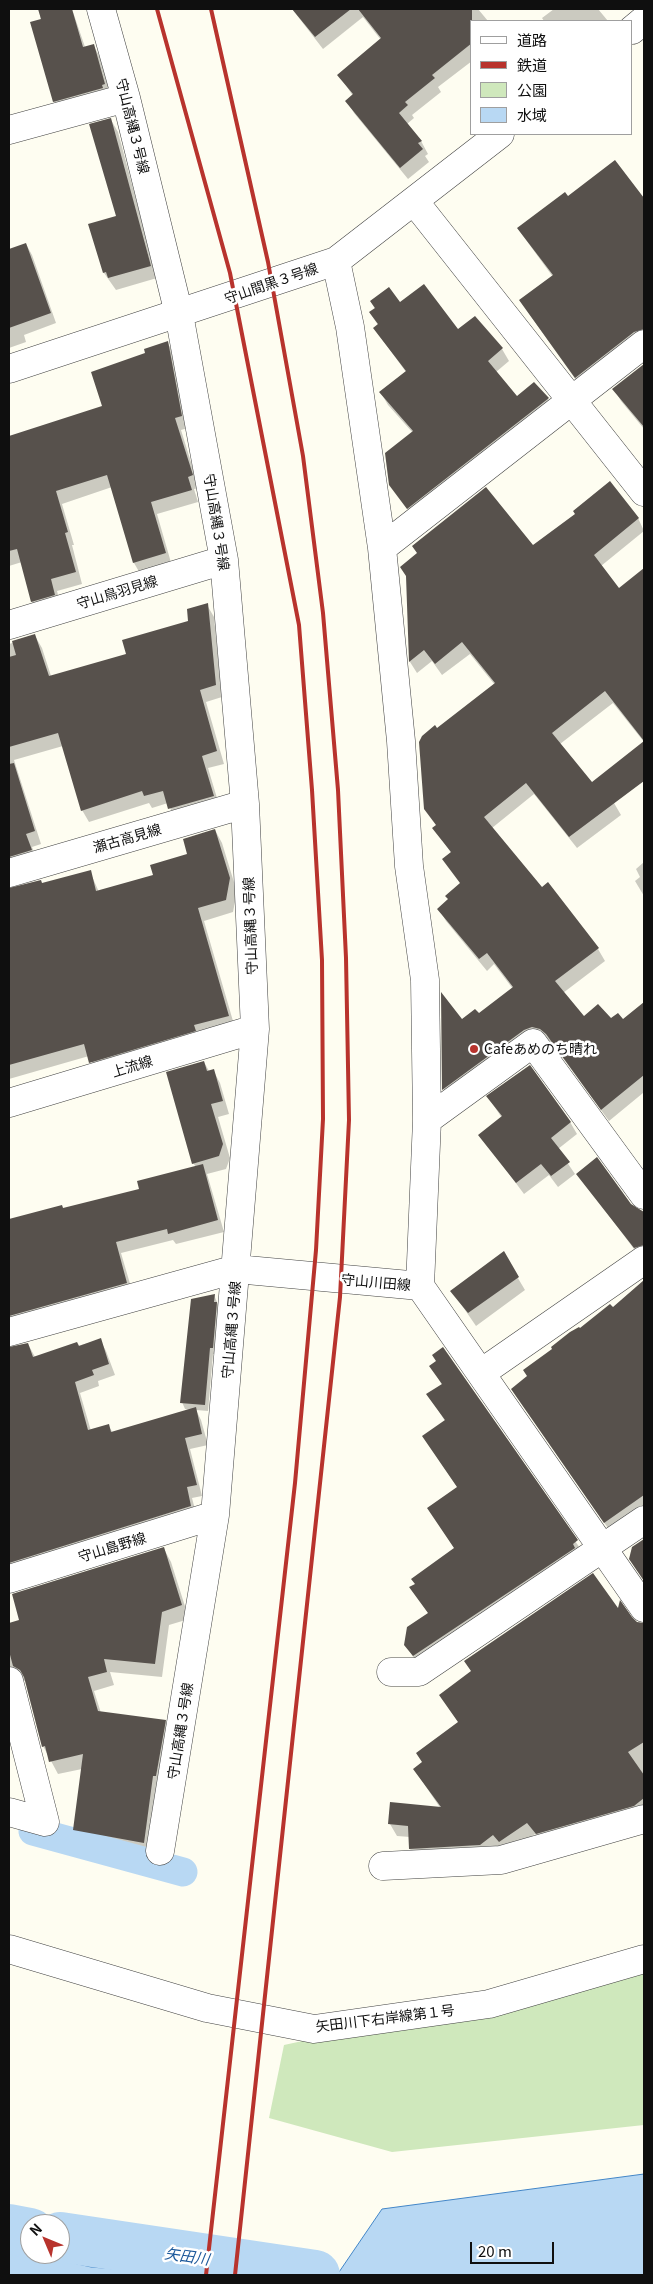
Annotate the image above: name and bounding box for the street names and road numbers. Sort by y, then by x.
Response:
street label: 守山高縄３号線 [113,76,153,176]
street label: 守山間黒３号線 [222,259,320,307]
street label: 守山高縄３号線 [201,472,233,572]
street label: 守山鳥羽見線 [74,572,160,612]
street label: 瀬古高見線 [91,820,163,856]
street label: 守山高縄３号線 [240,877,260,975]
street label: 上流線 [109,1052,155,1080]
street label: 守山川田線 [340,1271,412,1293]
street label: 守山高縄３号線 [218,1280,244,1380]
street label: 守山島野線 [76,1529,148,1565]
street label: 守山高縄３号線 [164,1681,196,1781]
street label: 矢田川下右岸線第１号 [314,2001,456,2035]

